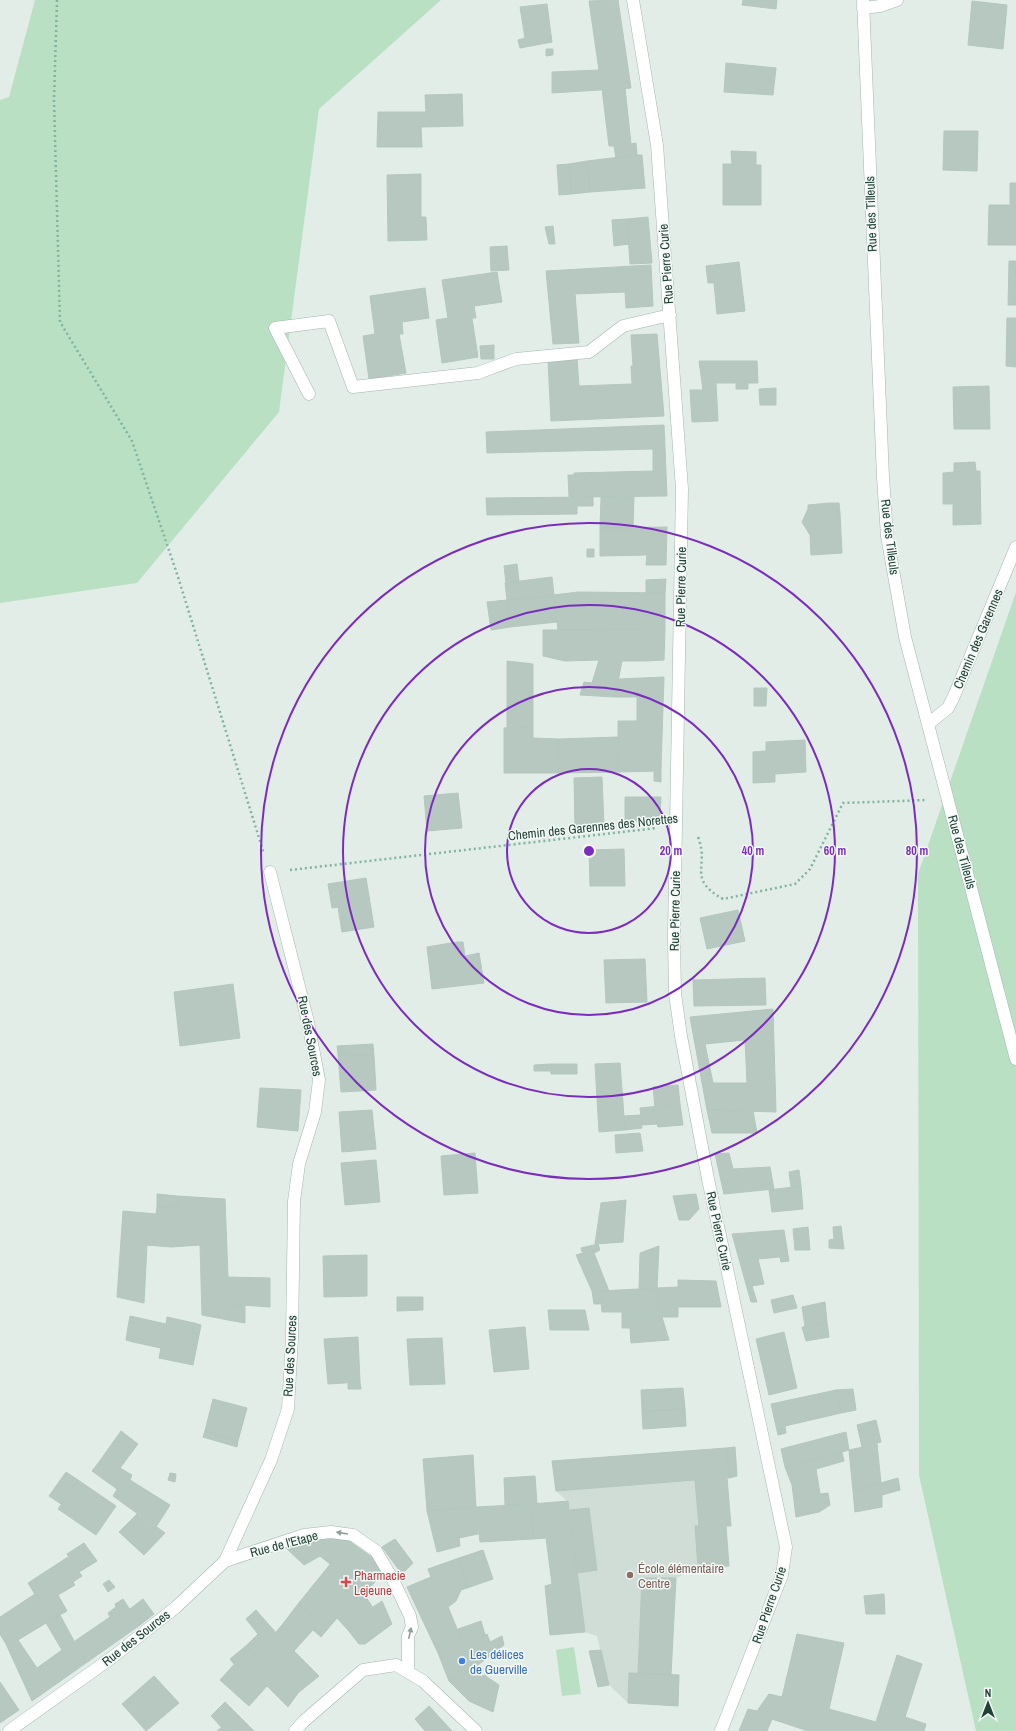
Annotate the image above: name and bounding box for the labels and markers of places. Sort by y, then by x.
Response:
centre of rings [582,844,596,858]
place label: École élémentaire Centre [638,1560,724,1592]
place label: Pharmacie Lejeune [354,1567,406,1599]
marker: École élémentaire Centre [625,1570,635,1580]
marker: Pharmacie Lejeune [341,1577,351,1587]
place label: Les délices de Guerville [470,1646,528,1678]
marker: Les délices de Guerville [457,1656,467,1666]

